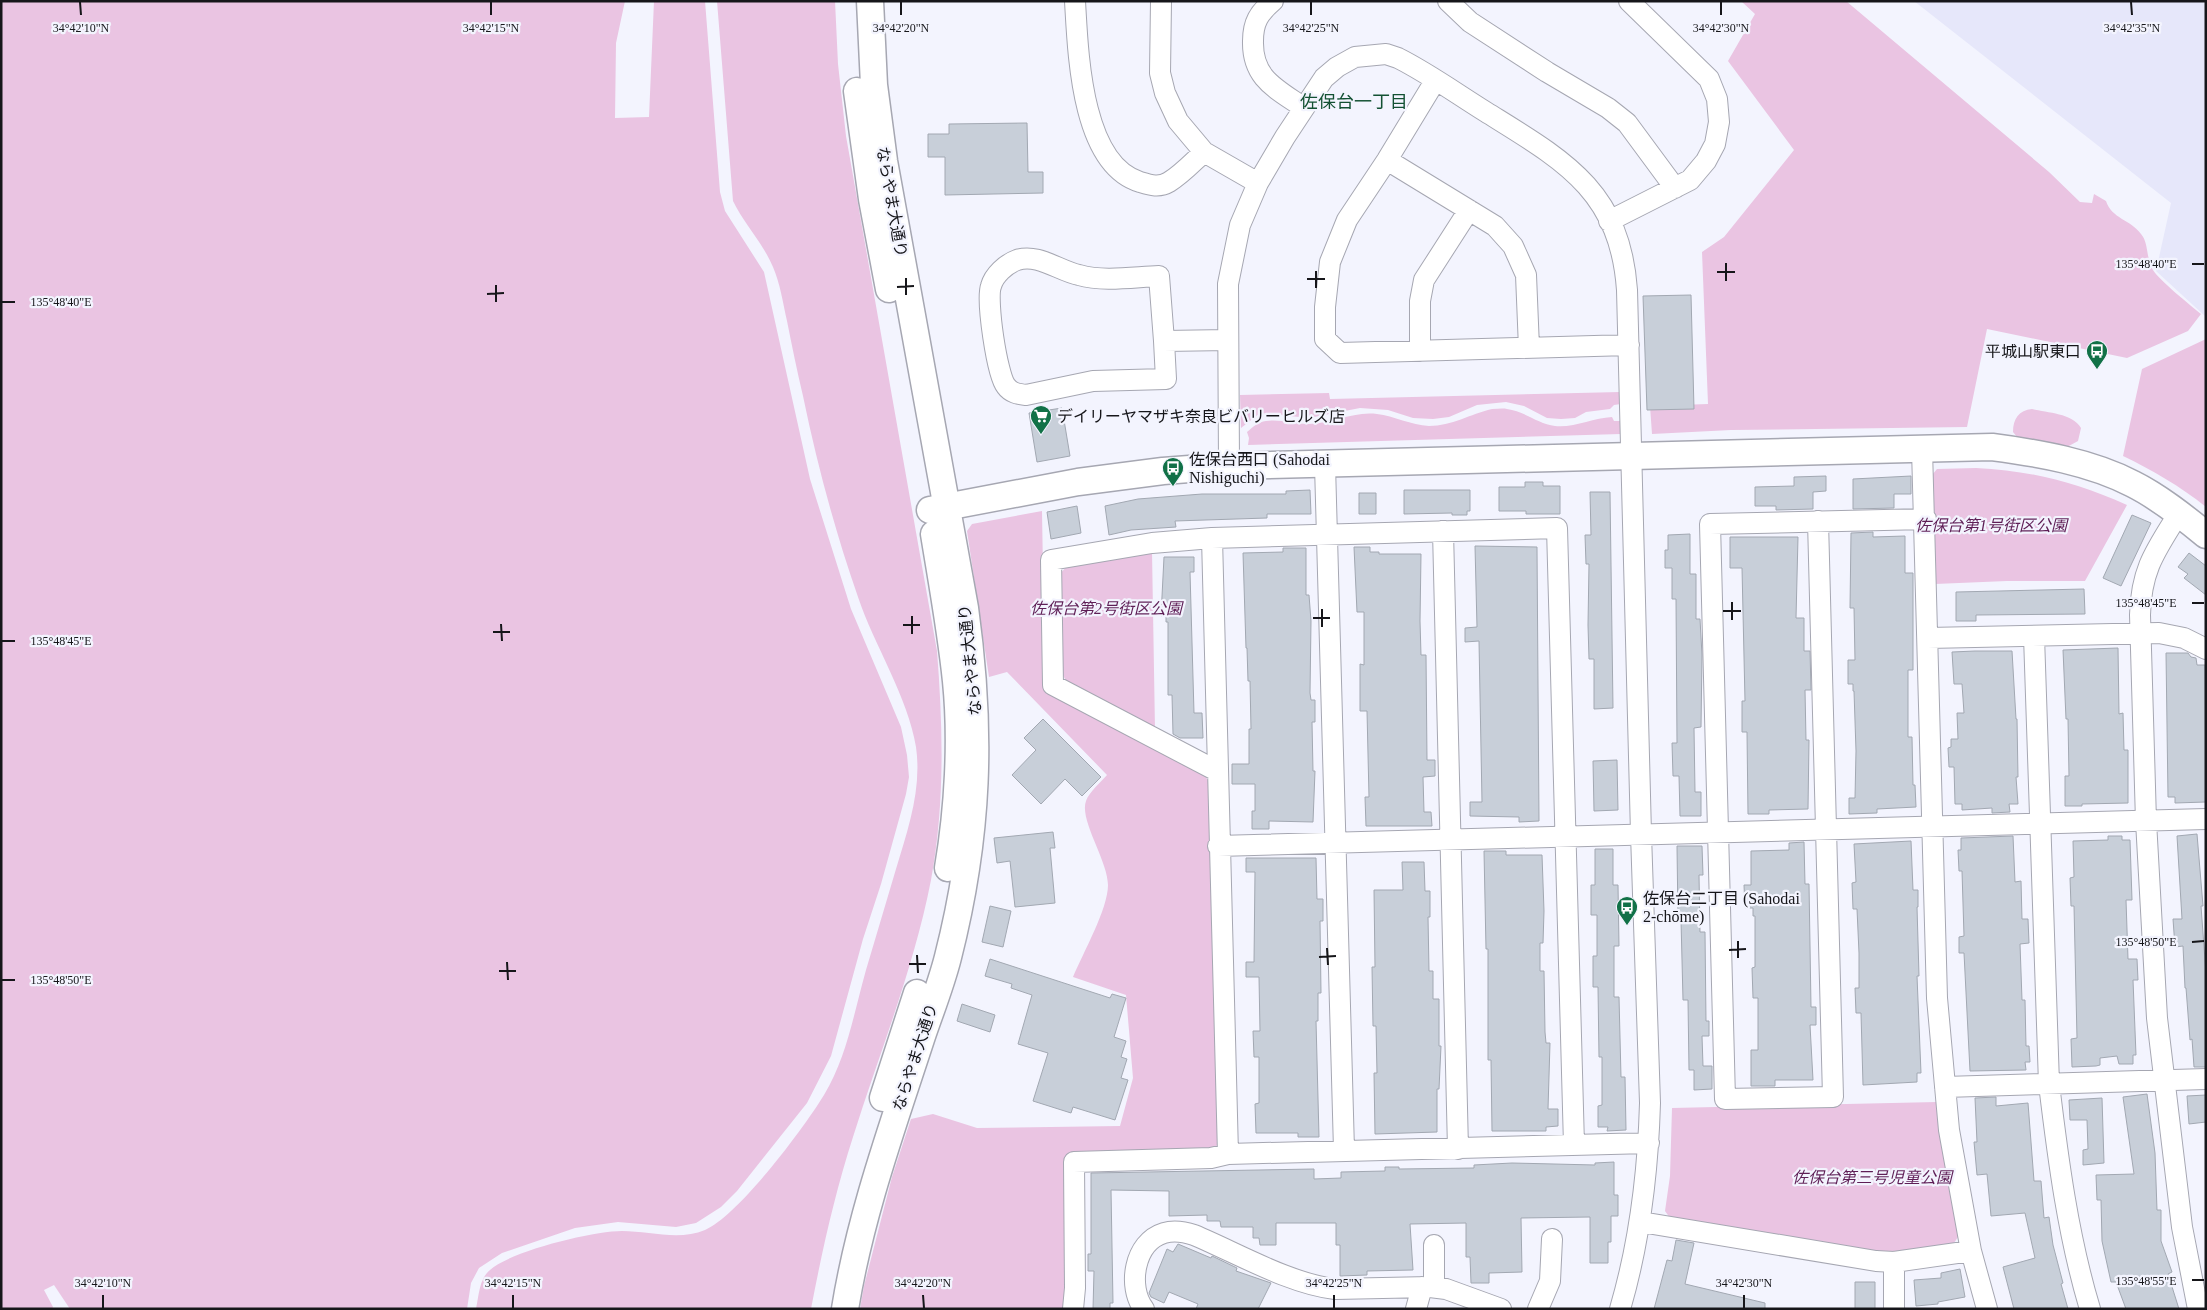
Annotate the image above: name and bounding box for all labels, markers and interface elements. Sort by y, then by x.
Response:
text: 34°42'10"N [53,21,110,35]
text: 34°42'15"N [463,21,520,35]
text: 34°42'20"N [873,21,930,35]
text: 34°42'25"N [1283,21,1340,35]
text: 34°42'30"N [1693,21,1750,35]
text: 34°42'35"N [2104,21,2161,35]
district label: 佐保台一丁目 [1300,92,1408,112]
street label: ならやま大通り [874,145,910,259]
text: 135°48'40"E [2115,257,2177,271]
text: 135°48'40"E [30,295,92,309]
bus stop icon: 平城山駅東口 [2085,339,2109,370]
place label: 平城山駅東口 [1985,343,2081,360]
supermarket icon: デイリーヤマザキ奈良ビバリーヒルズ店 [1029,404,1053,435]
place label: デイリーヤマザキ奈良ビバリーヒルズ店 [1057,408,1345,425]
place label: 佐保台西口 (Sahodai Nishiguchi) [1189,451,1330,487]
bus stop icon: 佐保台西口 (Sahodai Nishiguchi) [1161,456,1185,487]
park label: 佐保台第1号街区公園 [1915,517,2069,534]
text: 135°48'45"E [2115,596,2177,610]
park label: 佐保台第2号街区公園 [1030,600,1184,617]
street label: ならやま大通り [956,603,984,717]
text: 135°48'45"E [30,634,92,648]
place label: 佐保台二丁目 (Sahodai 2-chōme) [1643,890,1800,926]
bus stop icon: 佐保台二丁目 (Sahodai 2-chōme) [1615,895,1639,926]
text: 135°48'50"E [2115,935,2177,949]
text: 135°48'50"E [30,973,92,987]
street label: ならやま大通り [890,1001,940,1113]
park label: 佐保台第三号児童公園 [1792,1169,1954,1186]
text: 135°48'55"E [2115,1274,2177,1288]
text: 34°42'10"N [75,1276,132,1290]
text: 34°42'15"N [485,1276,542,1290]
text: 34°42'20"N [895,1276,952,1290]
text: 34°42'25"N [1306,1276,1363,1290]
text: 34°42'30"N [1716,1276,1773,1290]

